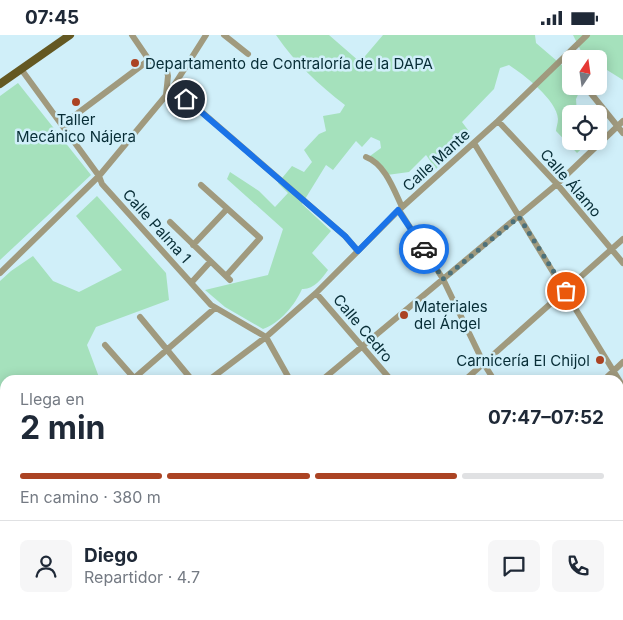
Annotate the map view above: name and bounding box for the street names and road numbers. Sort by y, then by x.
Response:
street label: Calle Mante [398,125,474,195]
street label: Calle Álamo [536,145,606,221]
street label: Calle Palma 1 [119,185,195,267]
street label: Calle Cedro [329,290,397,366]

